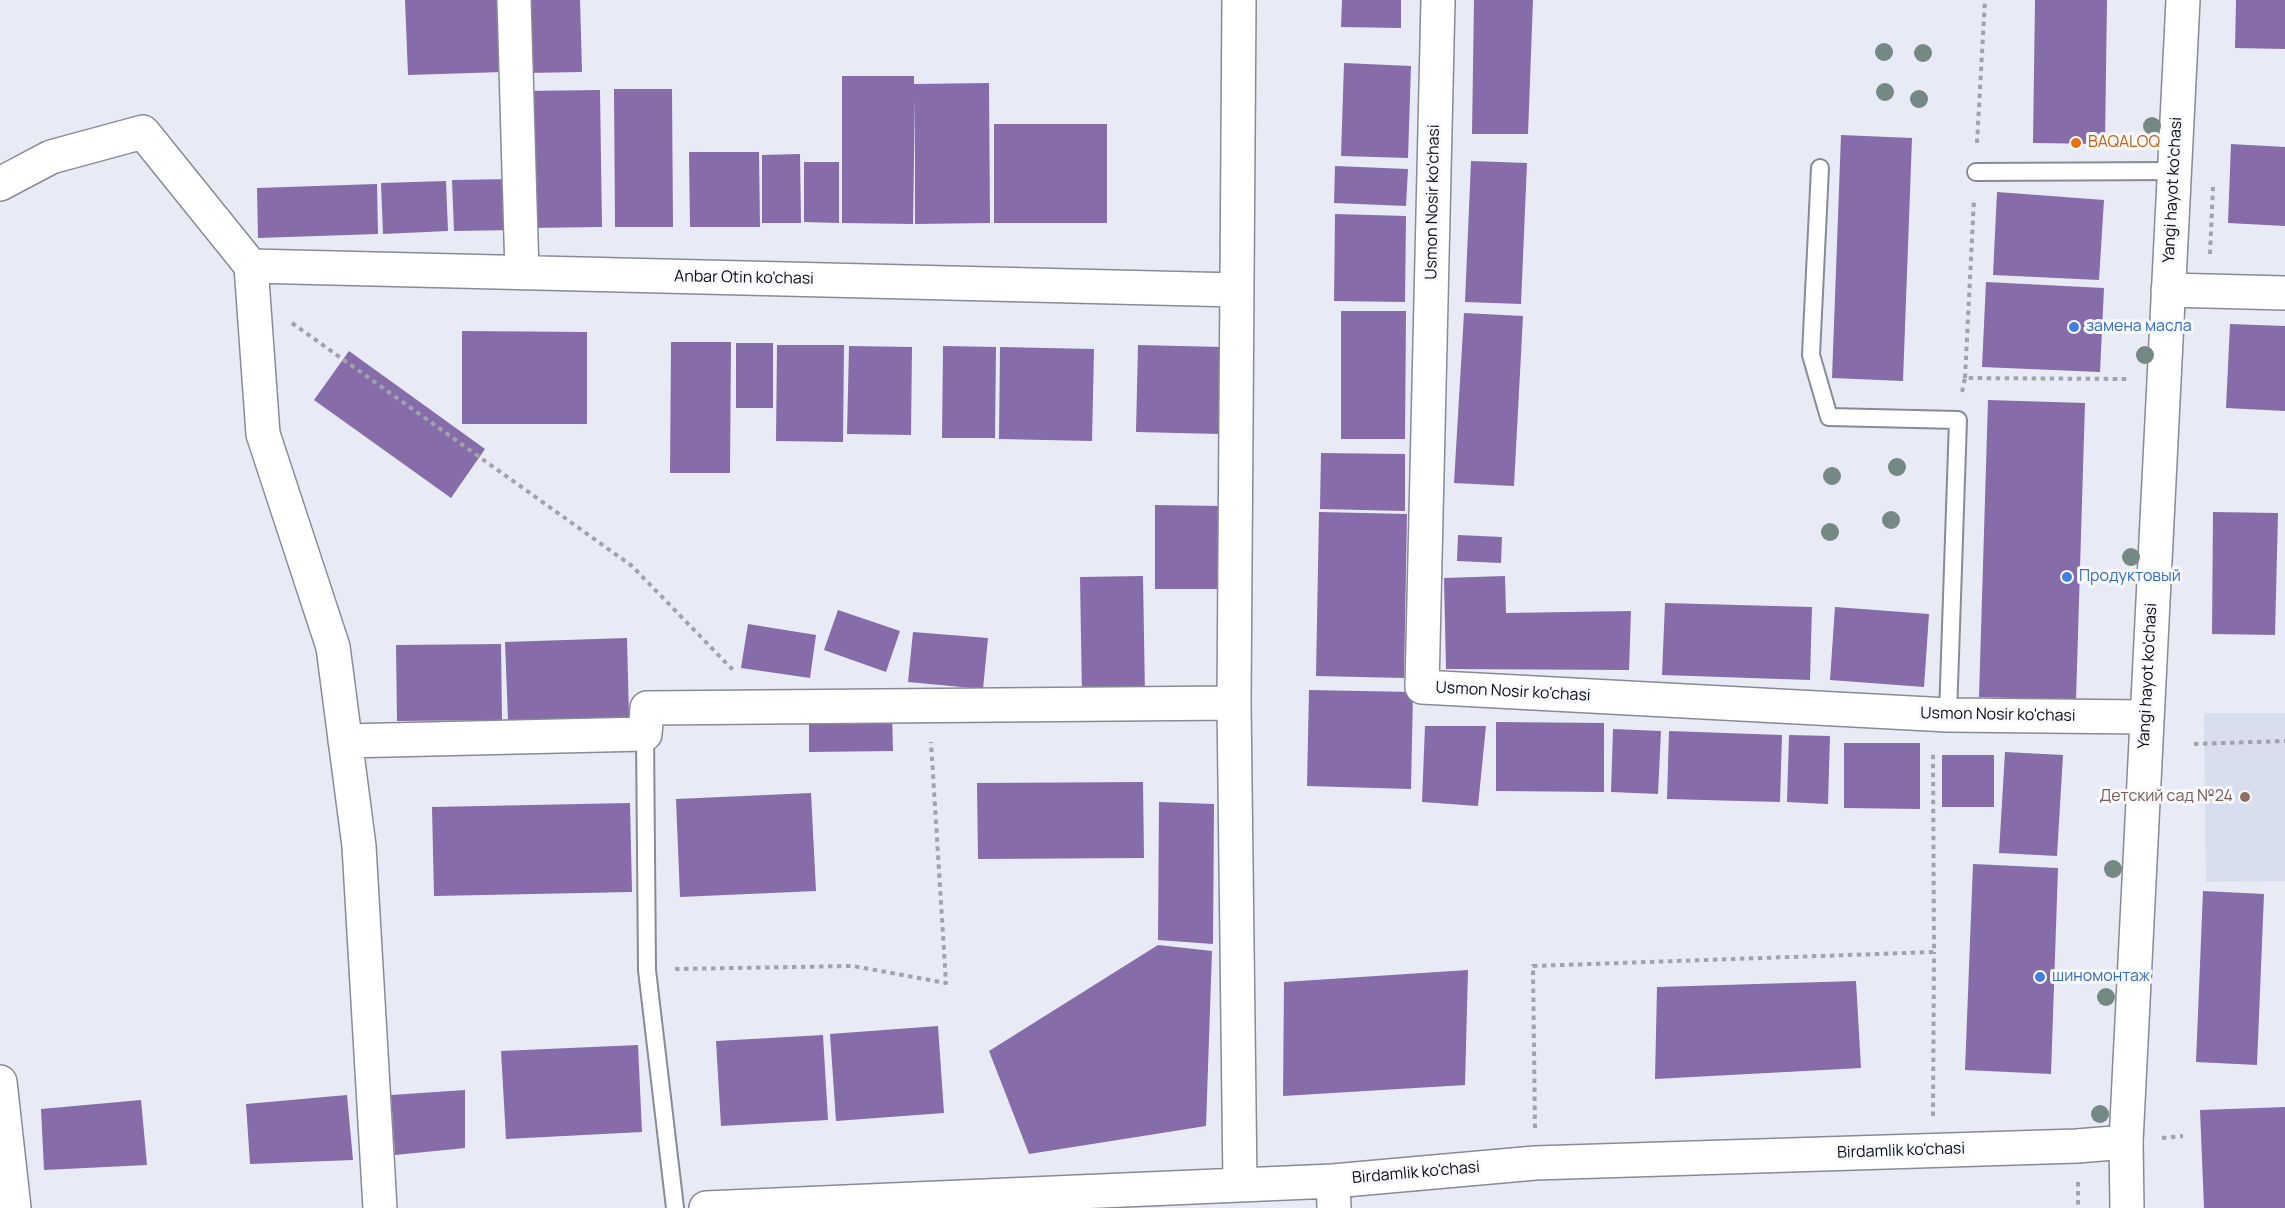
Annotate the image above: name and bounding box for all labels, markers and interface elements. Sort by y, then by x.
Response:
street label: Yangi hayot ko'chasi [2160,117,2186,263]
street label: Usmon Nosir ko'chasi [1422,124,1444,280]
place label: BAQALOQ [2088,133,2160,153]
marker: BAQALOQ [2069,136,2083,150]
street label: Anbar Otin ko'chasi [674,267,814,289]
place label: замена масла [2086,317,2192,337]
marker: замена масла [2067,320,2081,334]
place label: Продуктовый [2079,567,2181,587]
marker: Продуктовый [2060,570,2074,584]
street label: Yangi hayot ko'chasi [2135,603,2161,749]
street label: Usmon Nosir ko'chasi [1435,678,1591,706]
street label: Usmon Nosir ko'chasi [1920,704,2076,726]
place label: Детский сад №24 [2099,787,2233,807]
marker: Детский сад №24 [2238,790,2252,804]
place label: шиномонтаж [2052,967,2150,987]
marker: шиномонтаж [2033,970,2047,984]
street label: Birdamlik ko'chasi [1837,1139,1965,1163]
street label: Birdamlik ko'chasi [1351,1158,1481,1188]

